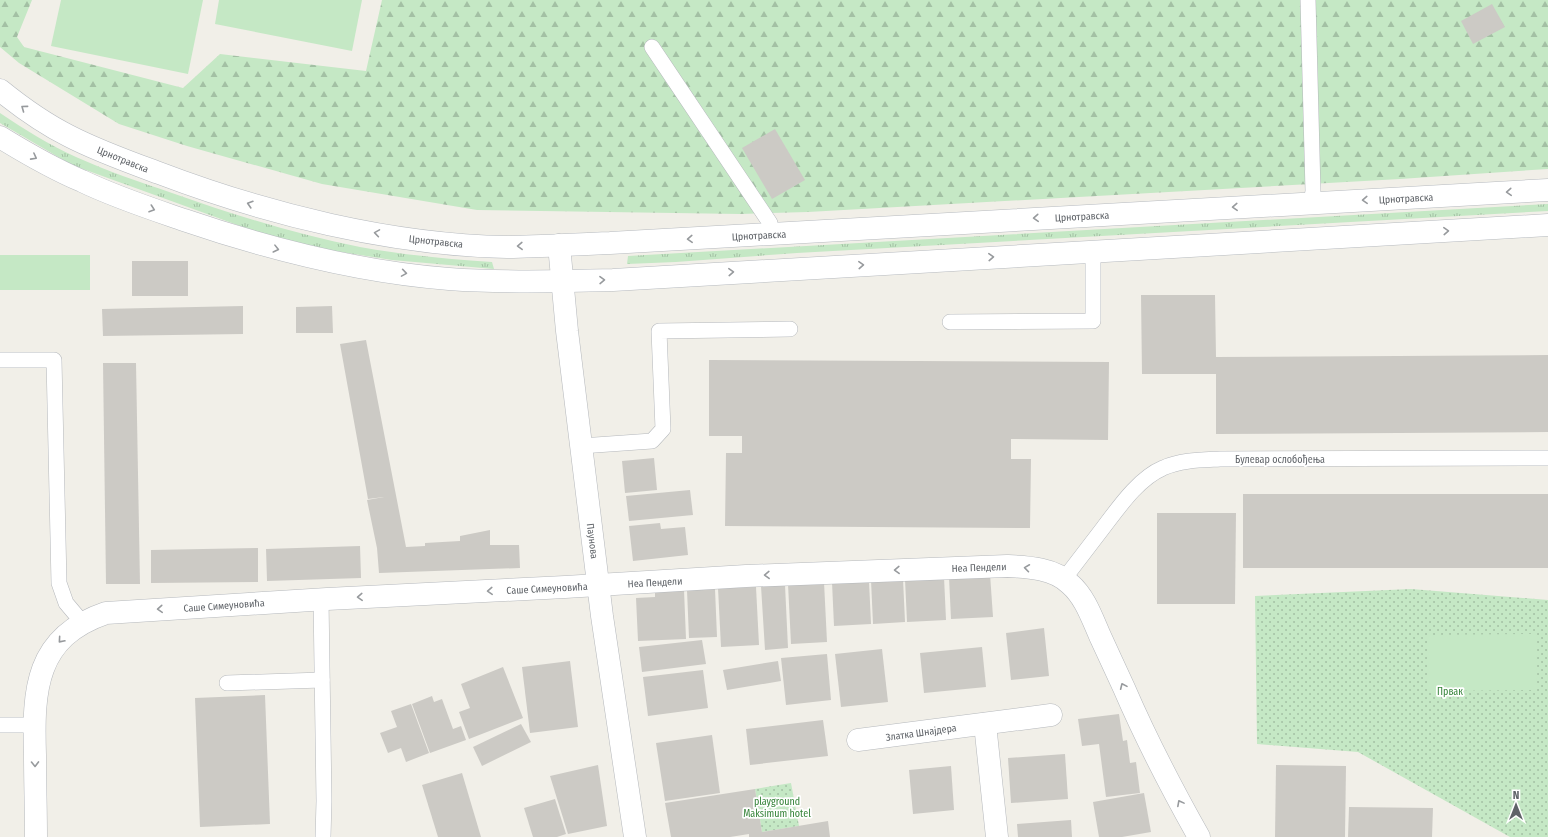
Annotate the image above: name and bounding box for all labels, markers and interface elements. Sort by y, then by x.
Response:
one-way arrow [21,106,28,113]
street label: Црнотравска [95,144,150,176]
one-way arrow [30,152,37,159]
one-way arrow [1506,188,1512,197]
street label: Црнотравска [1378,192,1434,206]
one-way arrow [1362,196,1368,205]
one-way arrow [247,200,254,209]
one-way arrow [1232,203,1238,212]
one-way arrow [149,204,156,213]
street label: Црнотравска [1054,210,1110,224]
one-way arrow [1033,214,1039,223]
one-way arrow [1443,227,1449,235]
one-way arrow [374,229,380,238]
street label: Црнотравска [731,229,787,243]
street label: Црнотравска [408,233,464,251]
one-way arrow [687,235,693,243]
one-way arrow [517,242,523,250]
one-way arrow [273,244,279,252]
one-way arrow [988,253,994,262]
one-way arrow [858,260,864,269]
one-way arrow [728,268,734,277]
one-way arrow [401,269,407,277]
one-way arrow [599,276,605,284]
street label: Булевар ослобођења [1235,454,1325,466]
street label: Паунова [584,523,600,560]
street label: Неа Пендели [951,561,1007,575]
one-way arrow [1024,564,1030,573]
one-way arrow [894,566,900,575]
one-way arrow [764,571,770,580]
street label: Неа Пендели [627,576,683,590]
street label: Саше Симеуновића [506,581,588,597]
one-way arrow [487,586,493,595]
one-way arrow [357,592,363,601]
street label: Саше Симеуновића [183,597,265,615]
one-way arrow [157,605,163,614]
one-way arrow [59,635,66,642]
one-way arrow [1120,683,1128,691]
park label: Првак [1437,686,1463,698]
street label: Златка Шнајдера [885,721,957,744]
one-way arrow [31,761,39,767]
north arrow [1496,785,1536,825]
text: N [1513,789,1519,802]
park label: playground Maksimum hotel [743,796,811,820]
one-way arrow [1177,800,1185,807]

